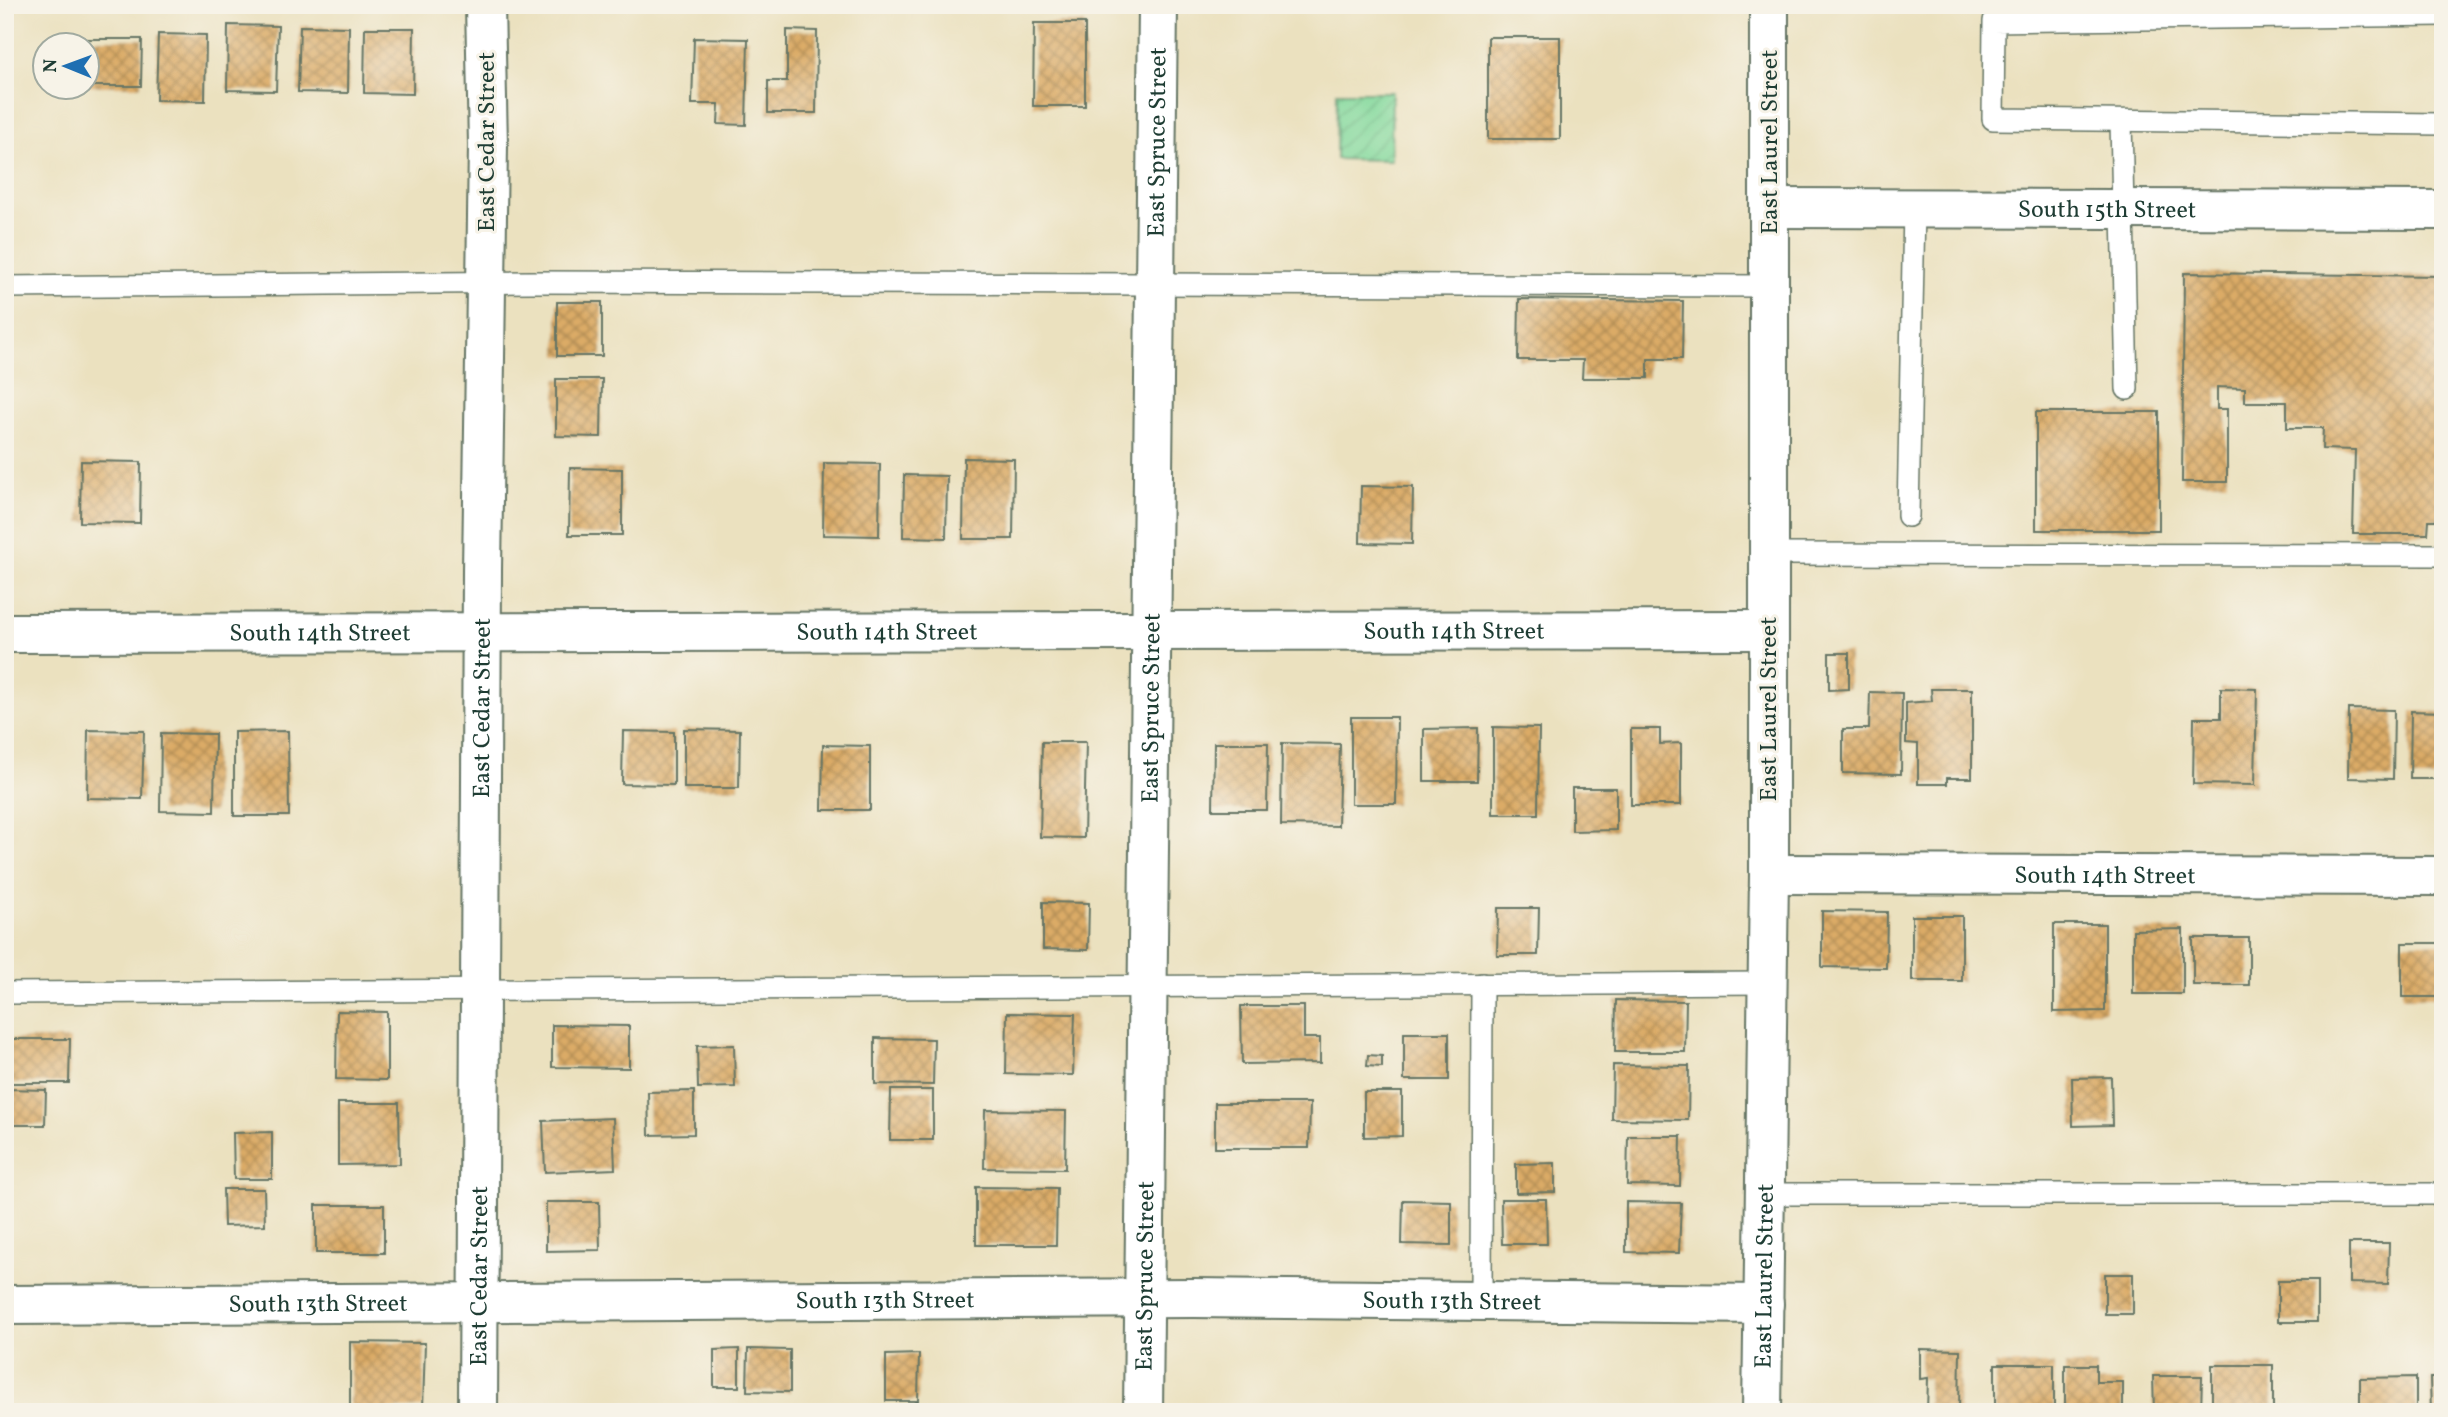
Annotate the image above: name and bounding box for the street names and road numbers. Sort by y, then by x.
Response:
street label: East Spruce Street [1141,47,1177,237]
street label: East Laurel Street [1754,49,1788,235]
street label: East Cedar Street [471,52,505,232]
street label: South 15th Street [2018,194,2196,228]
street label: East Spruce Street [1134,613,1171,803]
street label: South 14th Street [1363,615,1545,650]
street label: South 14th Street [796,616,978,651]
street label: East Laurel Street [1753,616,1787,802]
street label: South 14th Street [229,617,411,652]
street label: East Cedar Street [466,618,501,798]
street label: South 14th Street [2014,860,2196,894]
street label: East Spruce Street [1128,1181,1164,1371]
street label: East Laurel Street [1748,1183,1784,1369]
street label: East Cedar Street [463,1186,498,1366]
street label: South 13th Street [795,1284,975,1319]
street label: South 13th Street [1362,1285,1542,1321]
street label: South 13th Street [228,1288,408,1323]

